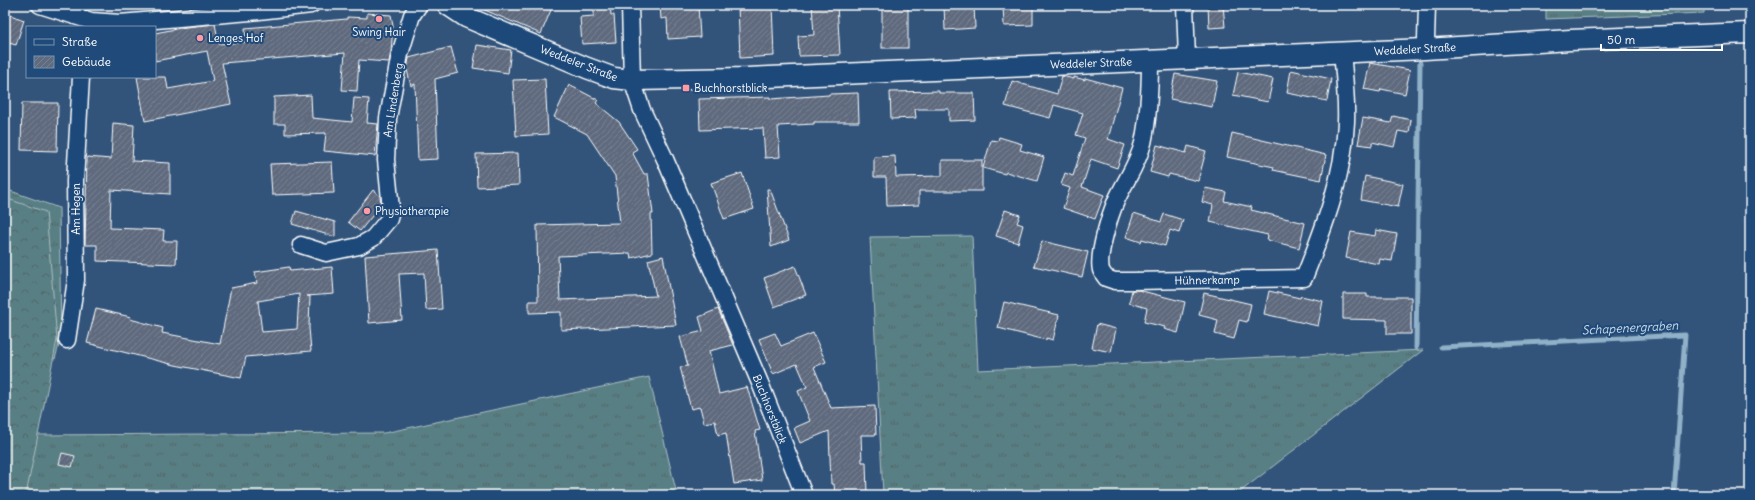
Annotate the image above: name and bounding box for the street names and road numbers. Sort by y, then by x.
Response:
street label: Weddeler Straße [1374,40,1456,58]
street label: Weddeler Straße [538,42,620,84]
street label: Weddeler Straße [1050,55,1132,71]
street label: Am Lindenberg [380,62,406,138]
street label: Am Hegen [69,183,83,235]
street label: Hühnerkamp [1174,272,1240,288]
street label: Buchhorstblick [750,372,790,446]

